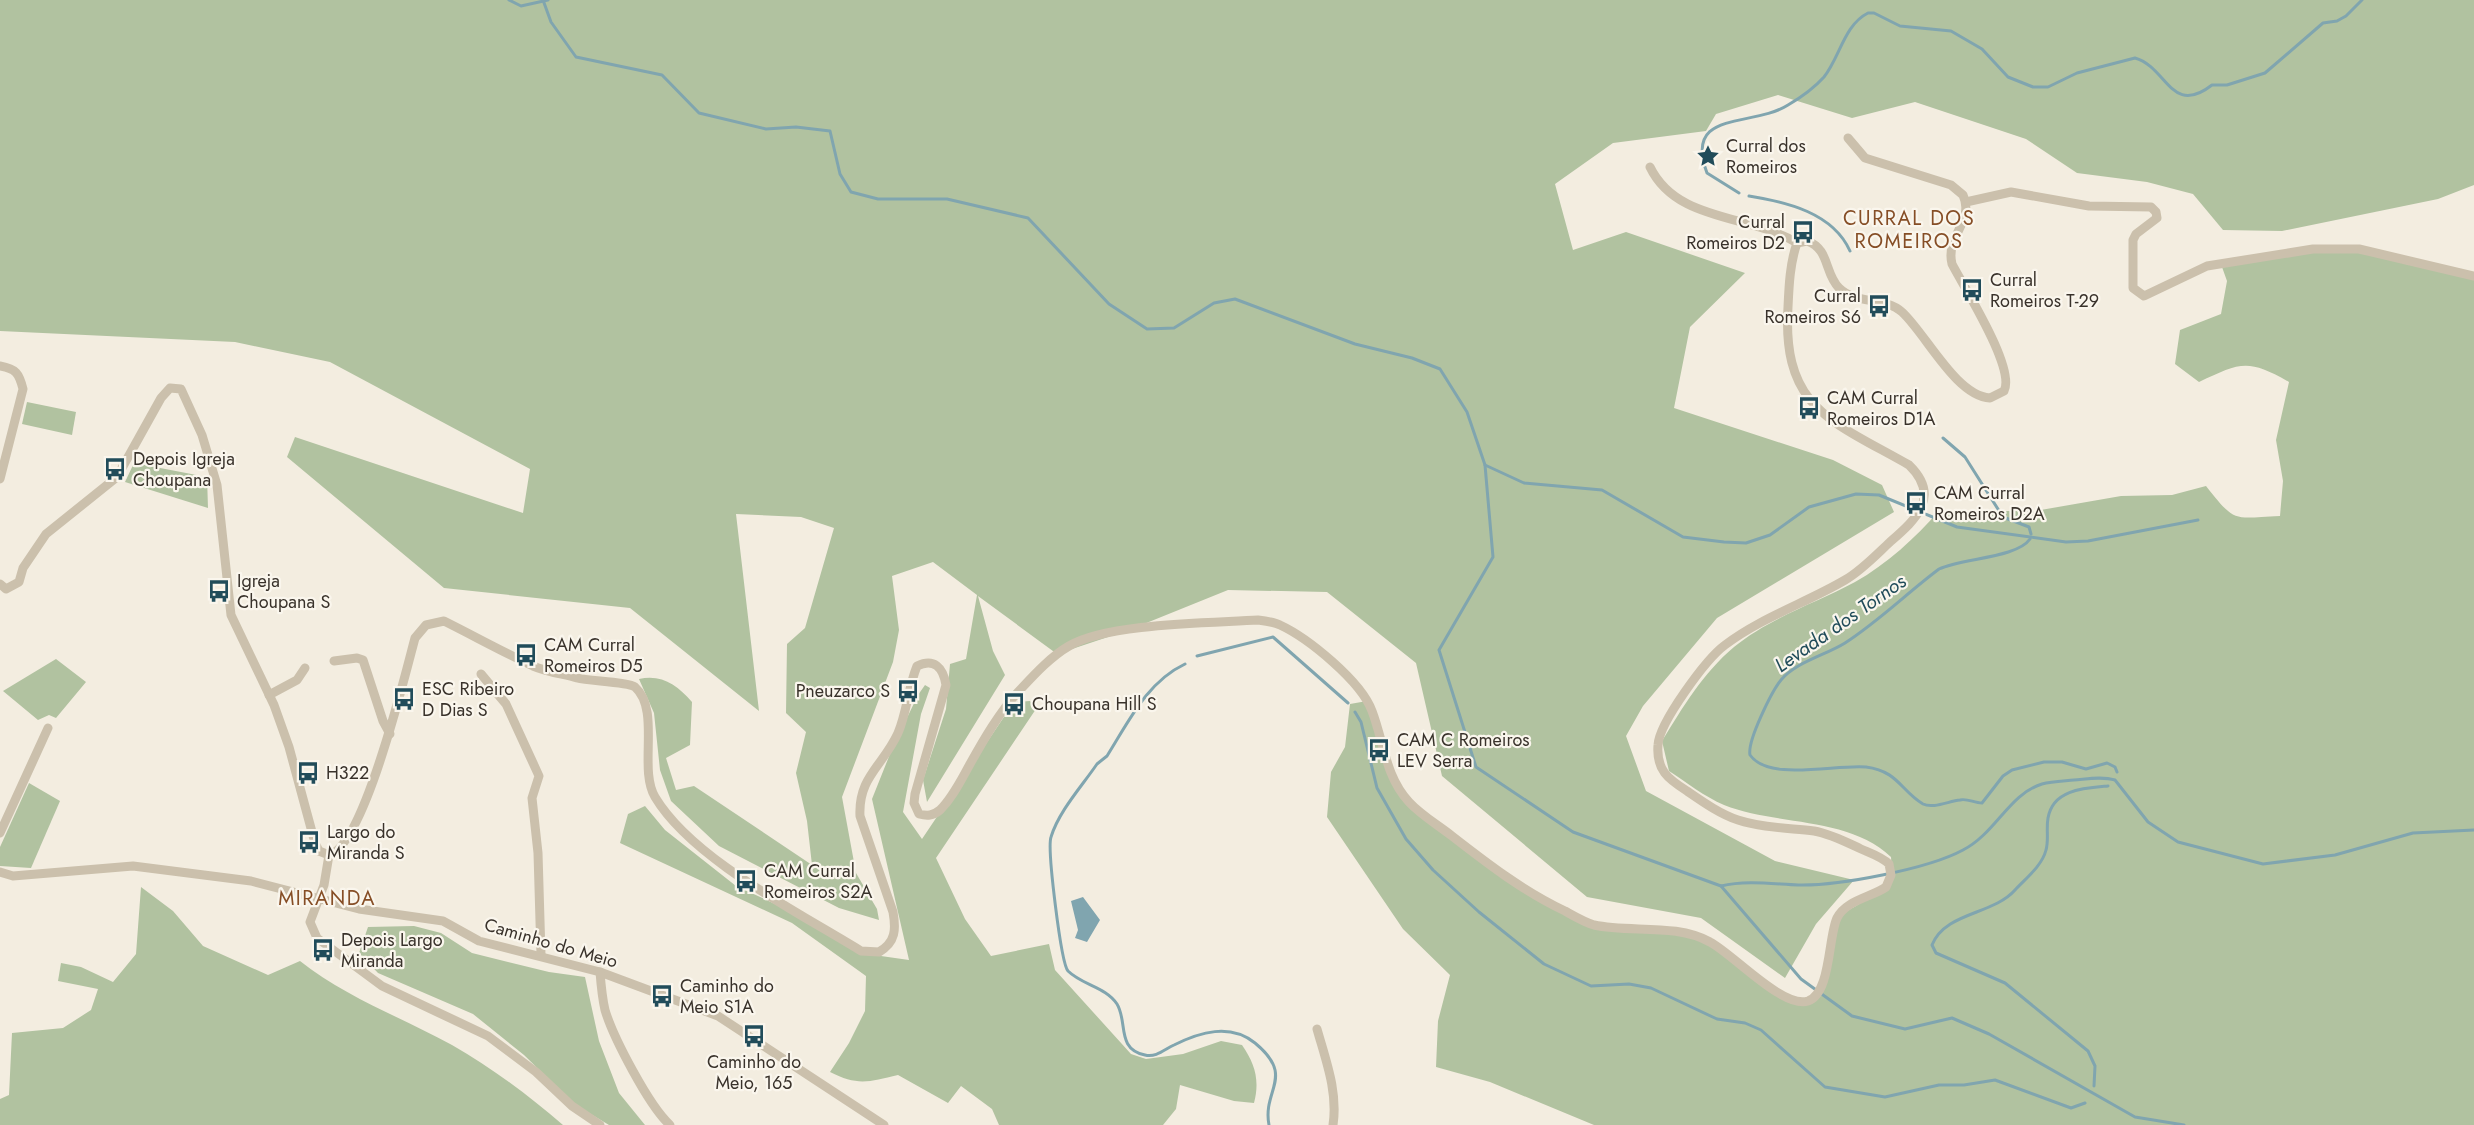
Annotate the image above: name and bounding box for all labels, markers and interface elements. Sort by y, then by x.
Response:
place label: Curral dos Romeiros [1726,133,1806,180]
place icon: Curral dos Romeiros [1695,143,1721,169]
district label: CURRAL DOS ROMEIROS [1843,204,1975,256]
place label: Curral Romeiros D2 [1686,209,1785,256]
bus stop icon: Curral Romeiros D2 [1790,219,1816,245]
place label: Curral Romeiros T-29 [1990,267,2099,314]
bus stop icon: Curral Romeiros T-29 [1959,277,1985,303]
place label: Curral Romeiros S6 [1764,283,1861,330]
bus stop icon: Curral Romeiros S6 [1866,293,1892,319]
place label: CAM Curral Romeiros D1A [1827,385,1936,432]
bus stop icon: CAM Curral Romeiros D1A [1796,395,1822,421]
place label: Depois Igreja Choupana [133,446,235,493]
bus stop icon: Depois Igreja Choupana [102,456,128,482]
place label: CAM Curral Romeiros D2A [1934,480,2045,527]
bus stop icon: CAM Curral Romeiros D2A [1903,490,1929,516]
water label: Levada dos Tornos [1769,567,1912,680]
place label: Igreja Choupana S [237,568,330,615]
bus stop icon: Igreja Choupana S [206,578,232,604]
place label: CAM Curral Romeiros D5 [544,632,643,679]
bus stop icon: CAM Curral Romeiros D5 [513,642,539,668]
place label: ESC Ribeiro D Dias S [422,676,514,723]
place label: Pneuzarco S [796,678,890,704]
bus stop icon: Pneuzarco S [895,678,921,704]
bus stop icon: ESC Ribeiro D Dias S [391,686,417,712]
bus stop icon: Choupana Hill S [1001,691,1027,717]
place label: Choupana Hill S [1032,691,1157,717]
place label: CAM C Romeiros LEV Serra [1397,727,1530,774]
bus stop icon: CAM C Romeiros LEV Serra [1366,737,1392,763]
bus stop icon: H322 [295,760,321,786]
place label: H322 [326,760,369,786]
place label: Largo do Miranda S [327,819,405,866]
bus stop icon: Largo do Miranda S [296,829,322,855]
place label: CAM Curral Romeiros S2A [764,858,872,905]
bus stop icon: CAM Curral Romeiros S2A [733,868,759,894]
district label: MIRANDA [278,884,376,913]
street label: Caminho do Meio [481,912,621,975]
place label: Depois Largo Miranda [341,927,443,974]
bus stop icon: Depois Largo Miranda [310,937,336,963]
place label: Caminho do Meio S1A [680,973,774,1020]
bus stop icon: Caminho do Meio S1A [649,983,675,1009]
bus stop icon: Caminho do Meio, 165 [741,1023,767,1049]
place label: Caminho do Meio, 165 [707,1049,801,1096]

